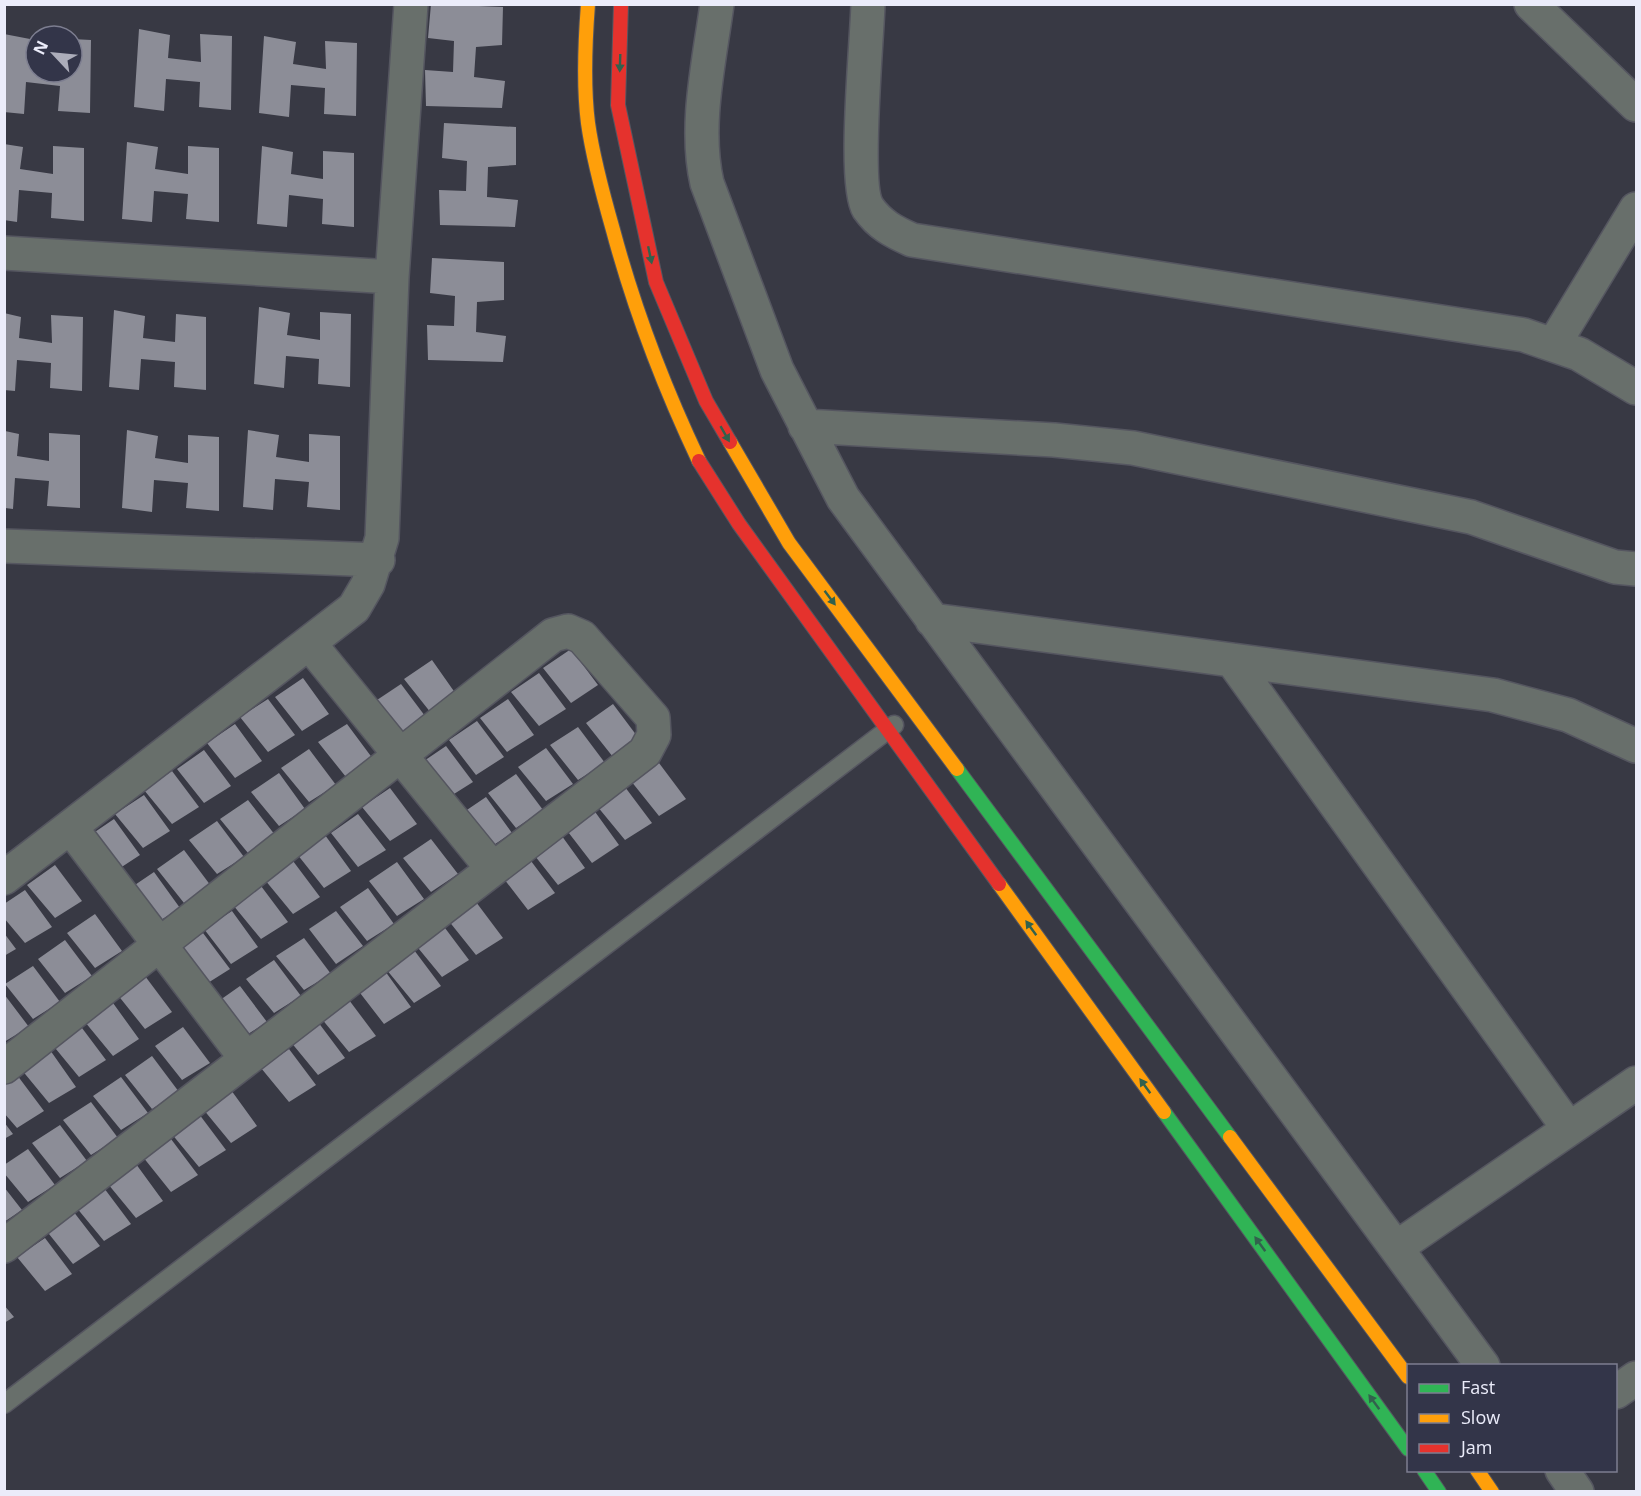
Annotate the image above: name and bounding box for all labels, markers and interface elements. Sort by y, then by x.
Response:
north arrow [24,24,84,84]
text: N [28,37,53,58]
one-way arrow [615,53,624,72]
one-way arrow [646,245,655,264]
one-way arrow [720,426,730,443]
one-way arrow [824,589,836,605]
one-way arrow [1025,920,1037,936]
one-way arrow [1140,1078,1152,1093]
one-way arrow [1254,1236,1266,1252]
legend [1407,1364,1617,1472]
text: Fast [1461,1375,1495,1399]
one-way arrow [1368,1394,1380,1410]
text: Slow [1461,1405,1500,1429]
text: Jam [1459,1435,1493,1459]

